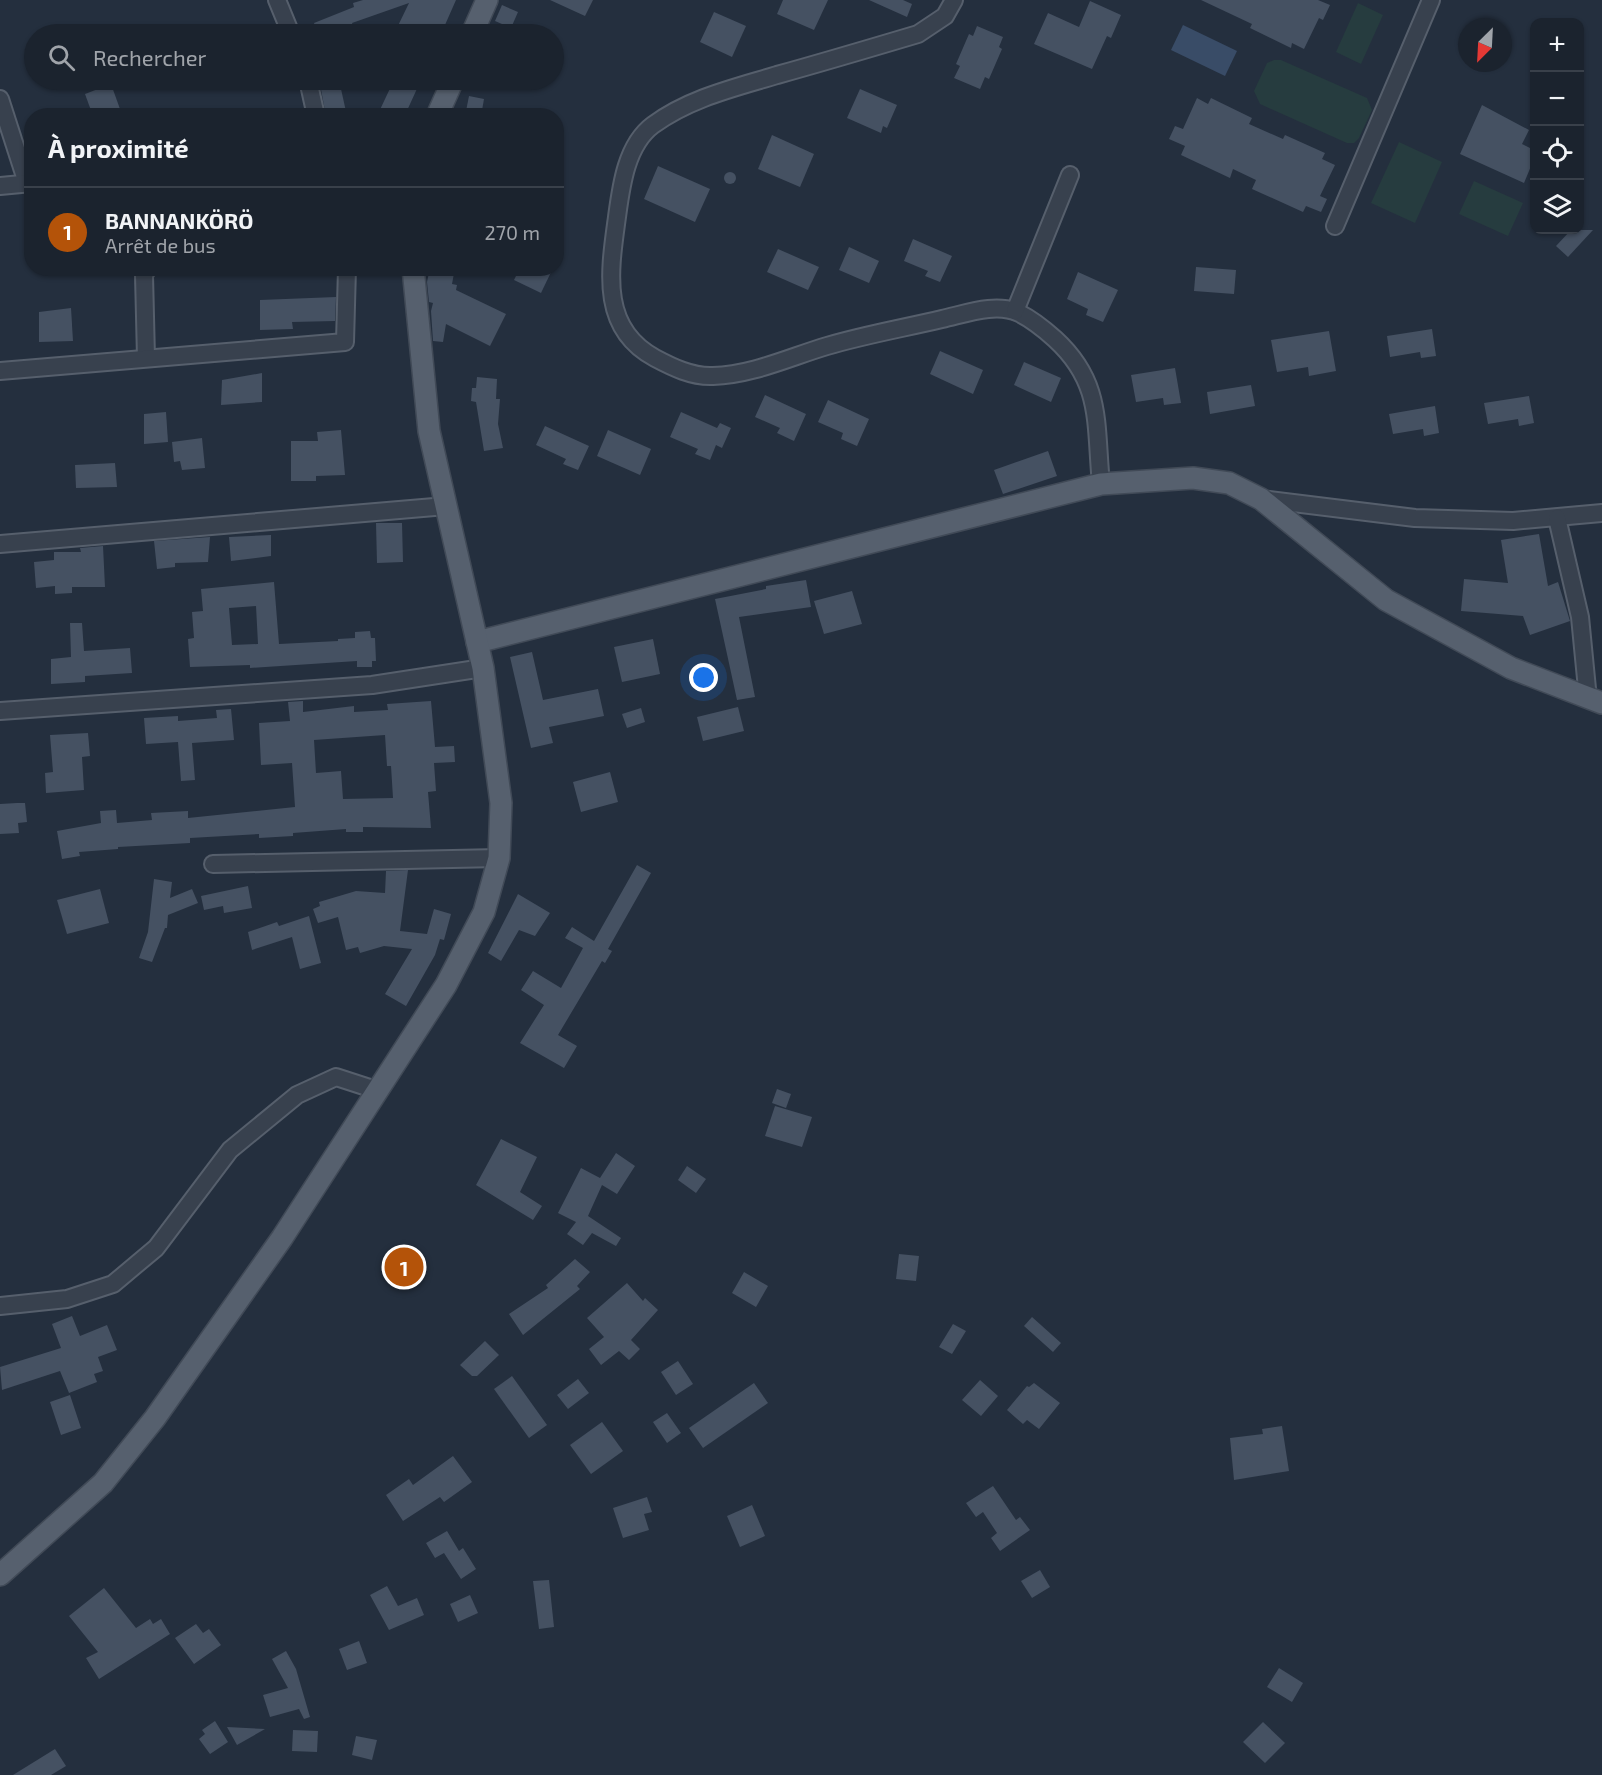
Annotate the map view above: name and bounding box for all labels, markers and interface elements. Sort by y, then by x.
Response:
north arrow [1458,18,1512,72]
map controls [1530,18,1584,234]
button: + [1530,18,1584,72]
search box [24,24,564,90]
icon: search [45,41,78,74]
text: Rechercher [93,44,206,70]
button: − [1530,72,1584,126]
button: locate [1530,126,1584,180]
text: À proximité [48,132,189,163]
button: layers [1530,180,1584,234]
text: BANNANKÖRÖ [105,207,253,233]
text: 1 [63,220,72,244]
text: 270 m [484,220,540,244]
text: Arrêt de bus [105,233,216,257]
your location [689,663,718,692]
pin: 1 [384,1244,424,1290]

